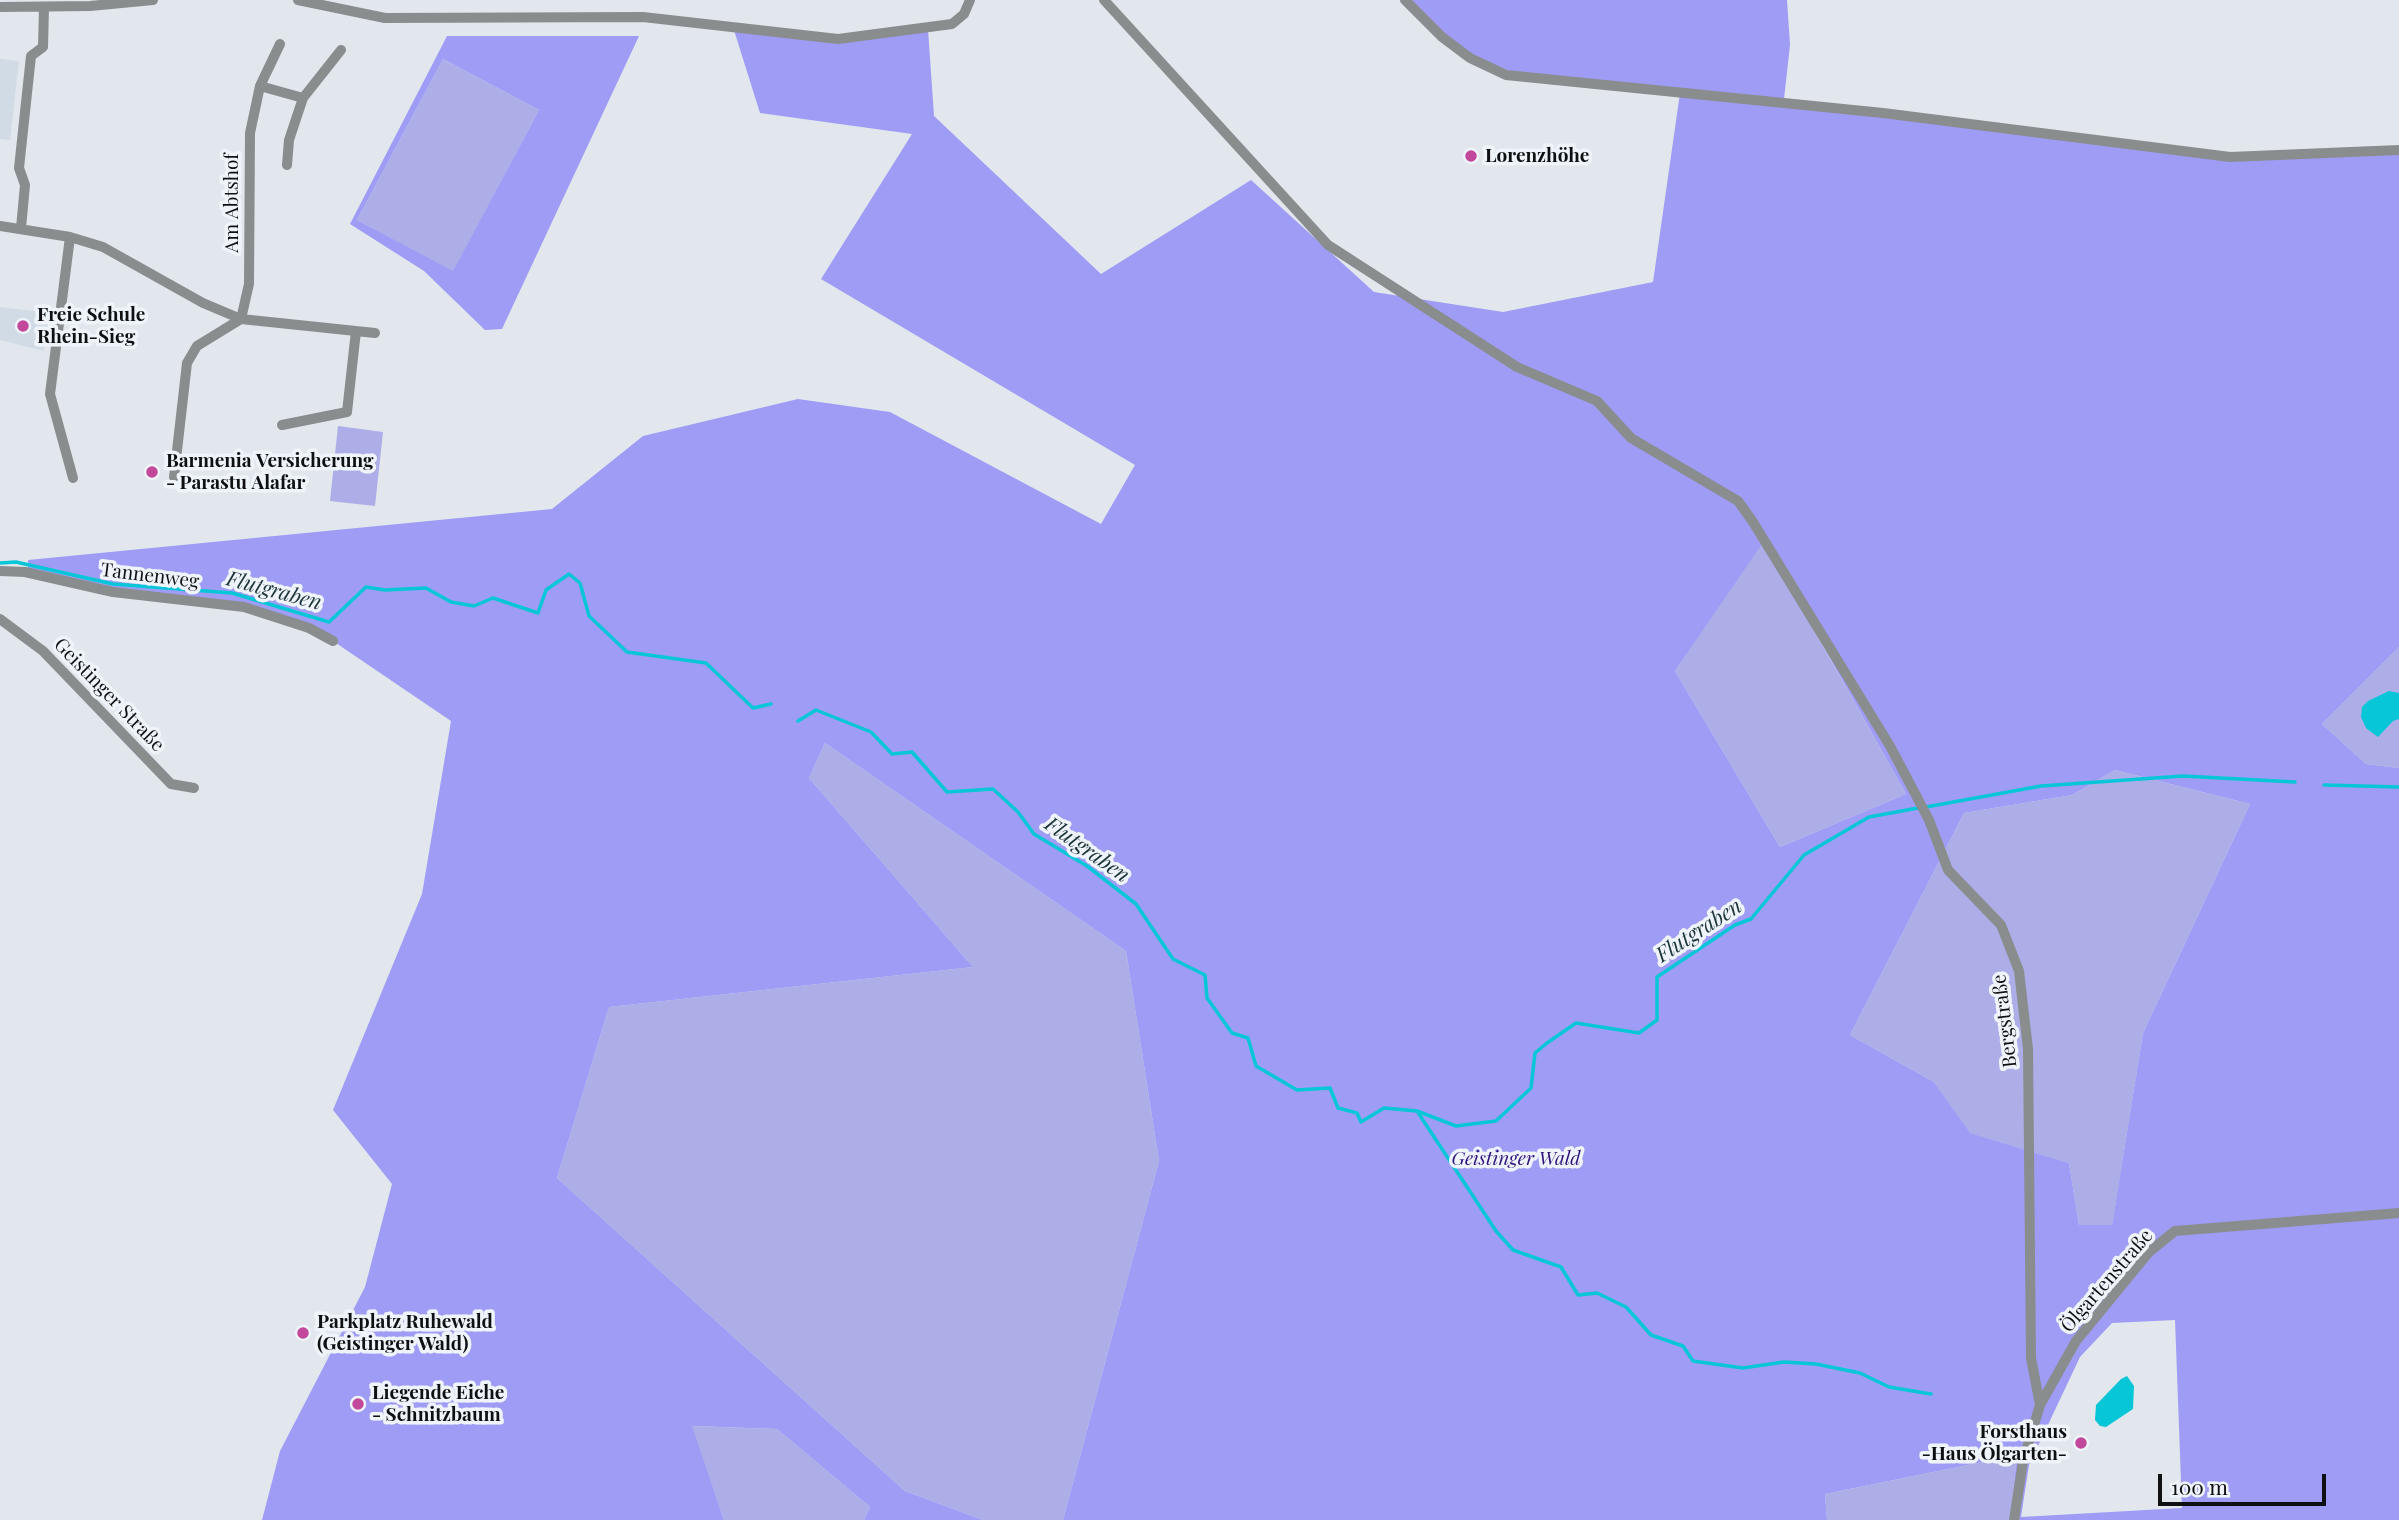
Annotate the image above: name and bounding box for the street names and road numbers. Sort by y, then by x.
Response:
street label: Am Abtshof [221,153,243,253]
street label: Tannenweg [100,559,200,593]
street label: Geistinger Straße [49,634,169,756]
street label: Bergstraße [1988,973,2022,1069]
street label: Ölgartenstraße [2056,1225,2158,1337]

